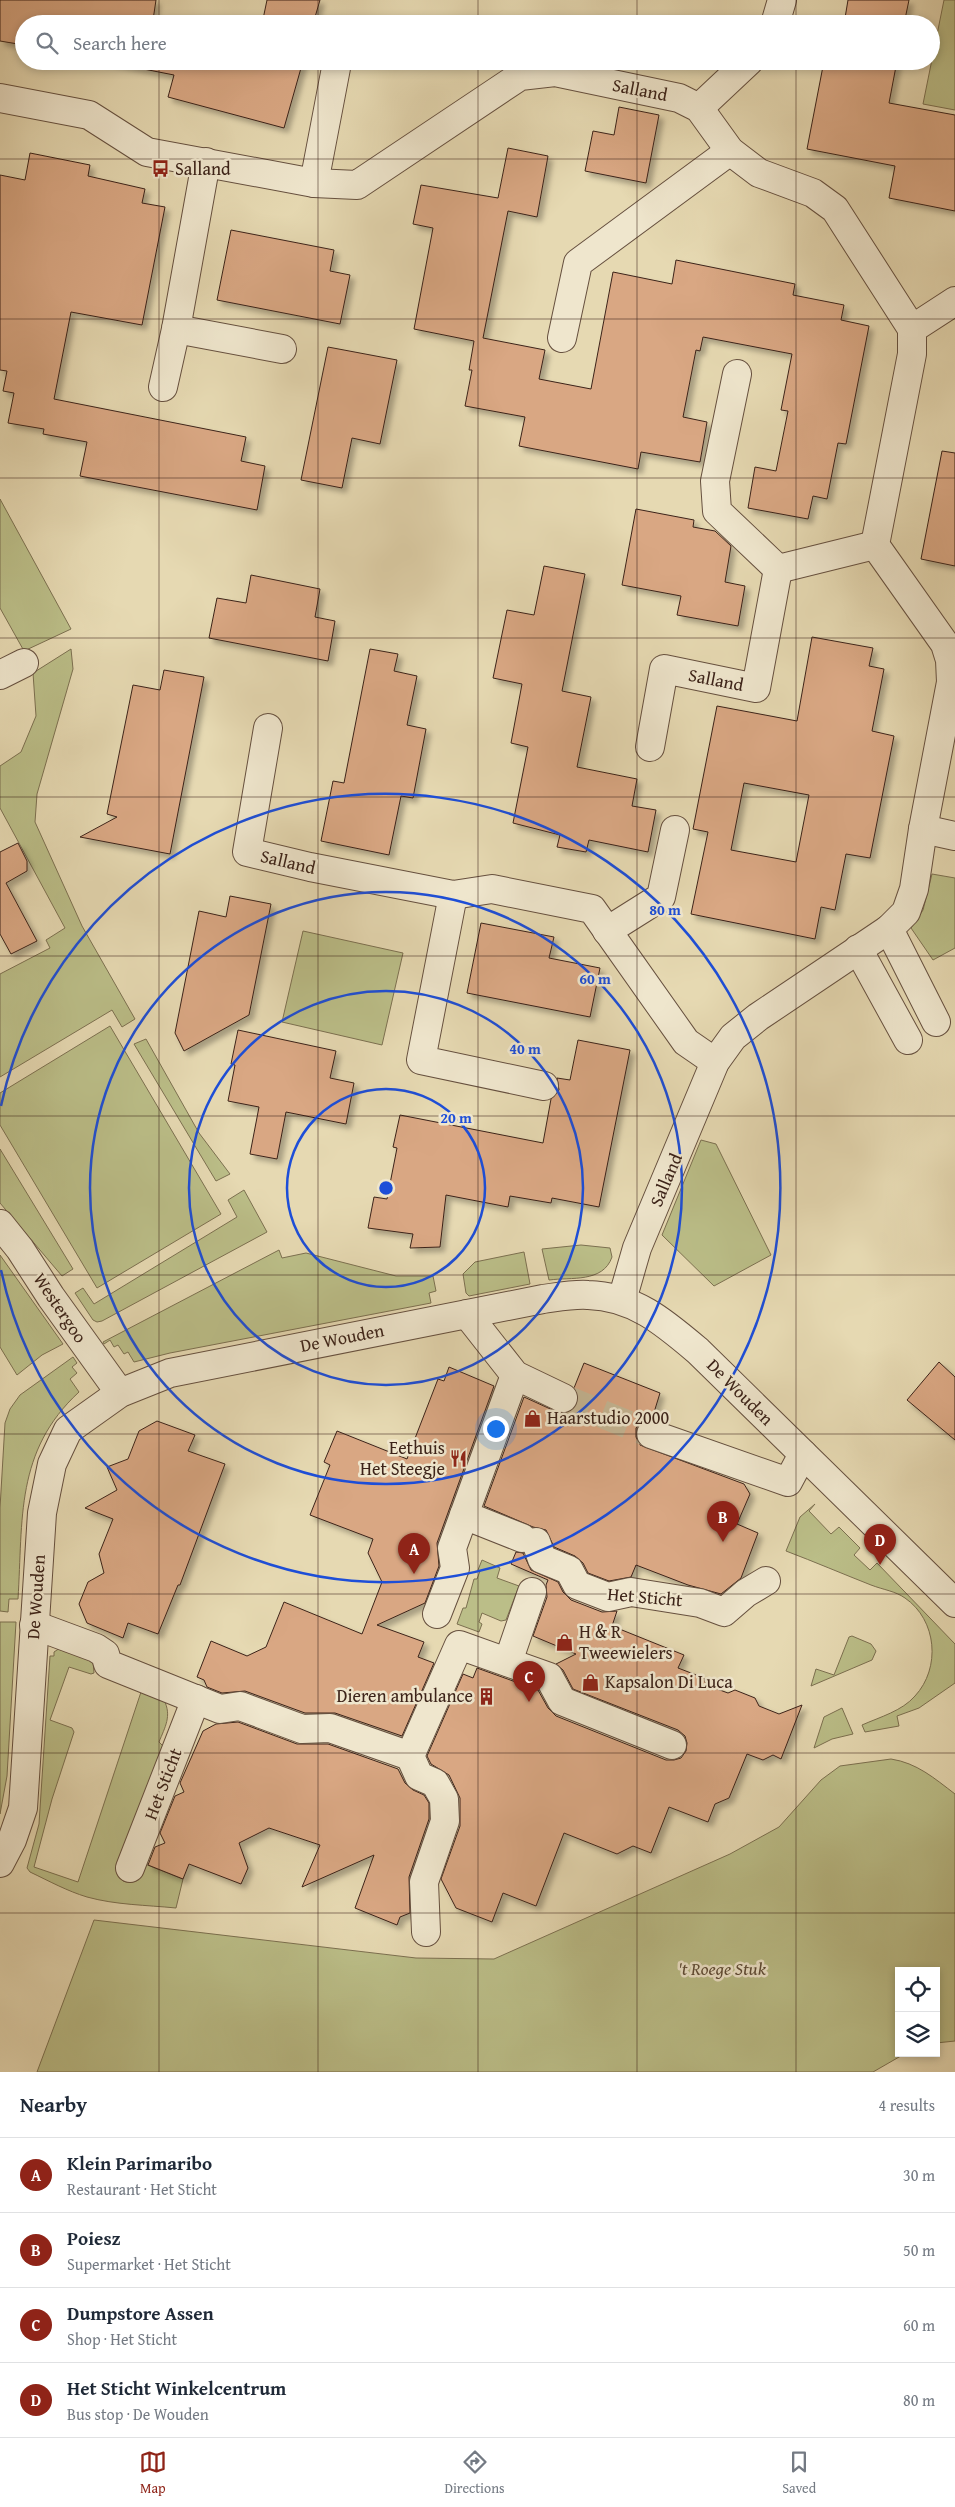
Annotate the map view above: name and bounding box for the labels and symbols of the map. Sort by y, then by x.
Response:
street label: Salland [610,71,670,108]
place label: Salland [175,155,231,182]
bus stop icon: Salland [151,159,171,179]
street label: Salland [686,661,746,698]
street label: Salland [258,842,319,881]
text: 80 m [649,899,681,920]
text: 60 m [579,968,611,989]
text: 40 m [509,1038,541,1059]
text: 20 m [440,1107,472,1128]
street label: Salland [642,1149,689,1211]
centre of rings [377,1179,395,1197]
street label: Westergoo [27,1267,94,1348]
street label: De Wouden [298,1316,386,1359]
street label: De Wouden [701,1352,780,1431]
place label: Haarstudio 2000 [547,1404,669,1431]
shop icon: Haarstudio 2000 [523,1408,543,1428]
your location [483,1416,509,1442]
place label: Eethuis Het Steegje [360,1434,445,1482]
restaurant icon: Eethuis Het Steegje [449,1448,469,1468]
pin: B [707,1501,739,1542]
pin: D [864,1524,896,1565]
pin: A [398,1533,430,1574]
street label: De Wouden [19,1554,52,1640]
street label: Het Sticht [606,1580,684,1613]
place label: H & R Tweewielers [579,1618,673,1666]
shop icon: H & R Tweewielers [555,1632,575,1652]
pin: C [513,1661,545,1702]
place label: Kapsalon Di Luca [605,1668,733,1695]
shop icon: Kapsalon Di Luca [581,1672,601,1692]
place label: Dieren ambulance [337,1682,473,1709]
building icon: Dieren ambulance [477,1686,497,1706]
street label: Het Sticht [136,1743,189,1824]
park label: 't Roege Stuk [678,1955,767,1982]

